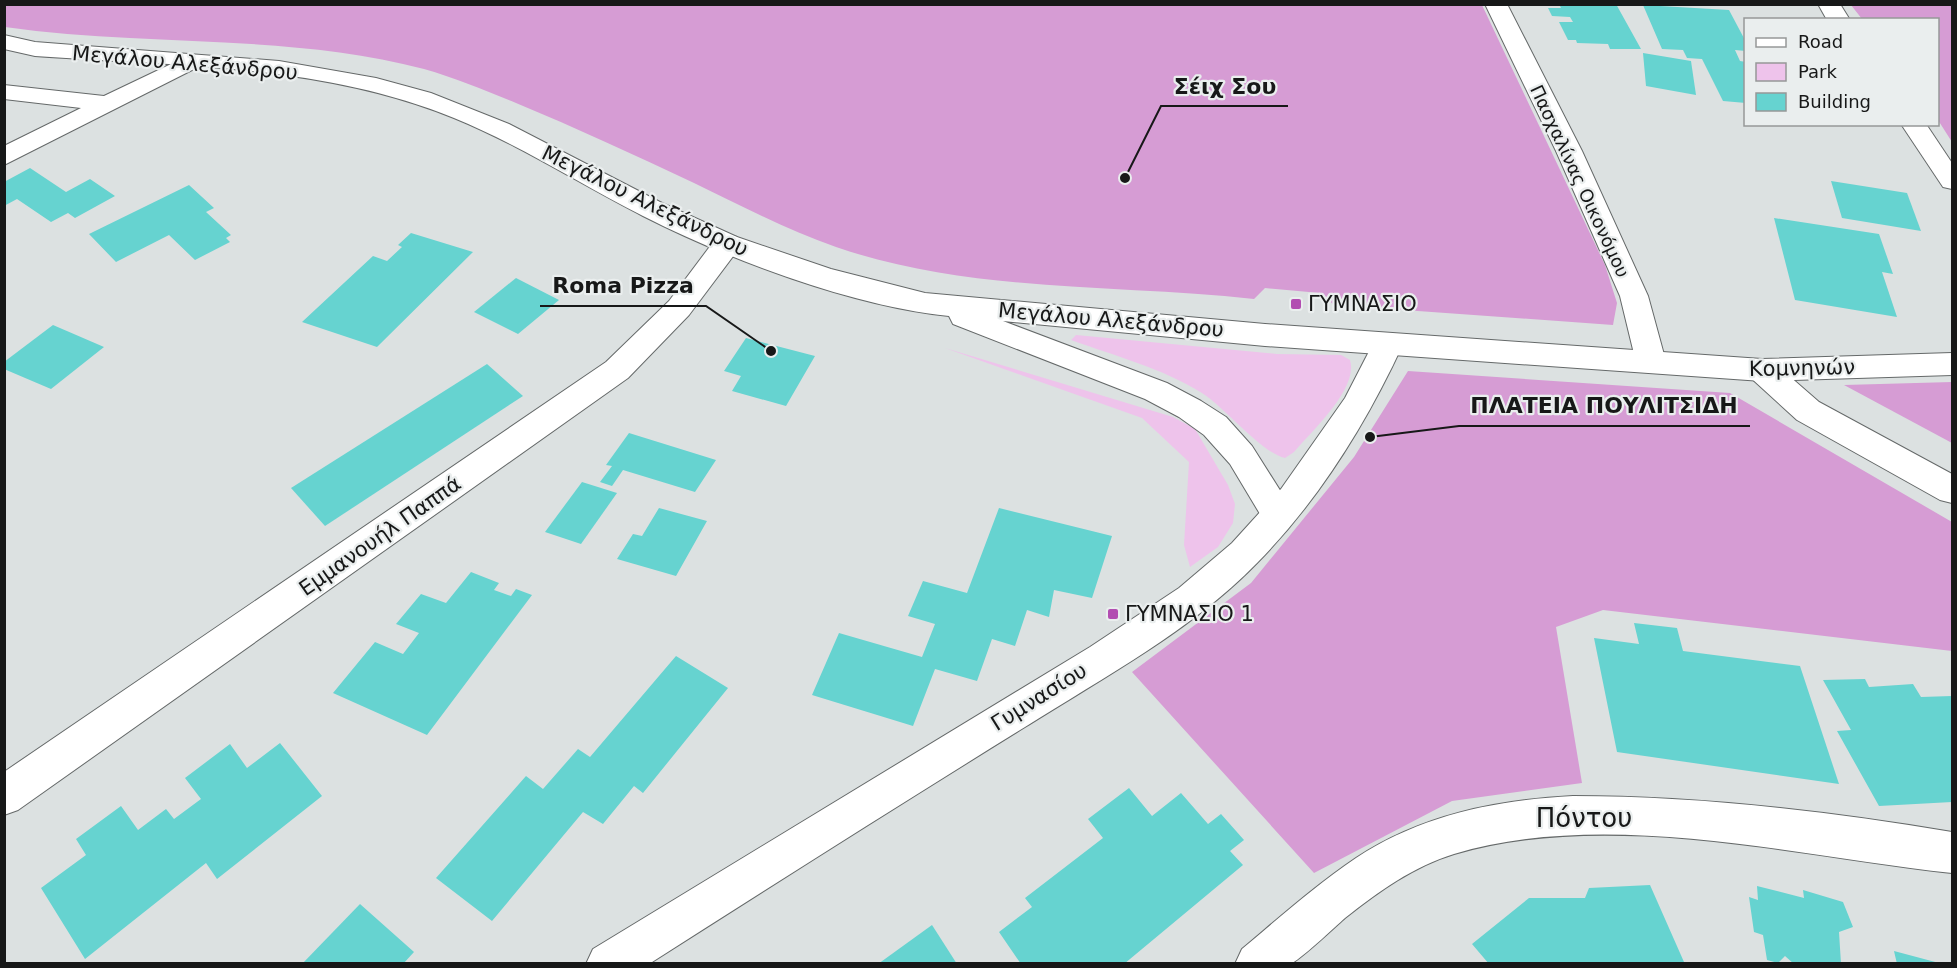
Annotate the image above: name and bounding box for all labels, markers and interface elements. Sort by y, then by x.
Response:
legend [1744,18,1939,126]
text: Road [1798,31,1843,52]
street label: Μεγάλου Αλεξάνδρου [71,41,299,85]
text: Park [1798,61,1837,82]
callout: Σέιχ Σου [1161,66,1288,106]
text: Σέιχ Σου [1174,74,1276,99]
street label: Πασχαλίνας Οικονόμου [1526,81,1634,281]
text: Building [1798,91,1871,112]
street label: Μεγάλου Αλεξάνδρου [538,141,752,261]
callout: Roma Pizza [540,266,706,306]
text: Roma Pizza [552,273,694,298]
place label: ΓΥΜΝΑΣΙΟ [1308,292,1417,316]
marker: ΓΥΜΝΑΣΙΟ [1289,297,1303,311]
street label: Μεγάλου Αλεξάνδρου [997,298,1225,342]
street label: Κομνηνών [1749,355,1855,381]
callout: ΠΛΑΤΕΙΑ ΠΟΥΛΙΤΣΙΔΗ [1459,386,1750,426]
text: ΠΛΑΤΕΙΑ ΠΟΥΛΙΤΣΙΔΗ [1470,393,1738,418]
street label: Εμμανουήλ Παππά [295,471,465,601]
place label: ΓΥΜΝΑΣΙΟ 1 [1125,602,1254,626]
marker: ΓΥΜΝΑΣΙΟ 1 [1106,607,1120,621]
street label: Γυμνασίου [987,658,1091,736]
street label: Πόντου [1536,803,1632,833]

